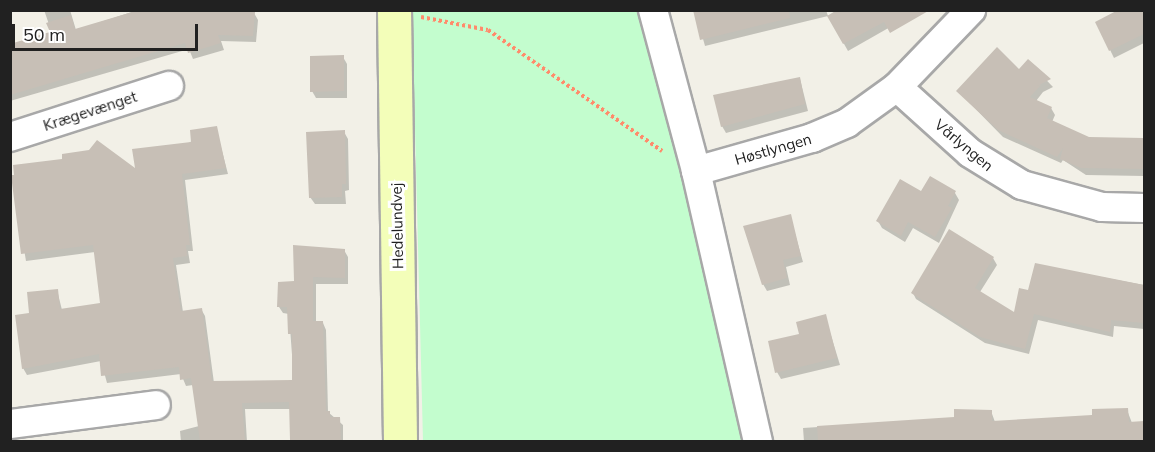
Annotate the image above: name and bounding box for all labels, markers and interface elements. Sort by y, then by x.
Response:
scale bar [15,12,201,50]
text: 50 m [23,23,65,46]
street label: Krægevænget [41,87,139,135]
street label: Vårlyngen [931,115,997,175]
street label: Høstlyngen [733,129,813,169]
street label: Hedelundvej [387,183,407,269]

